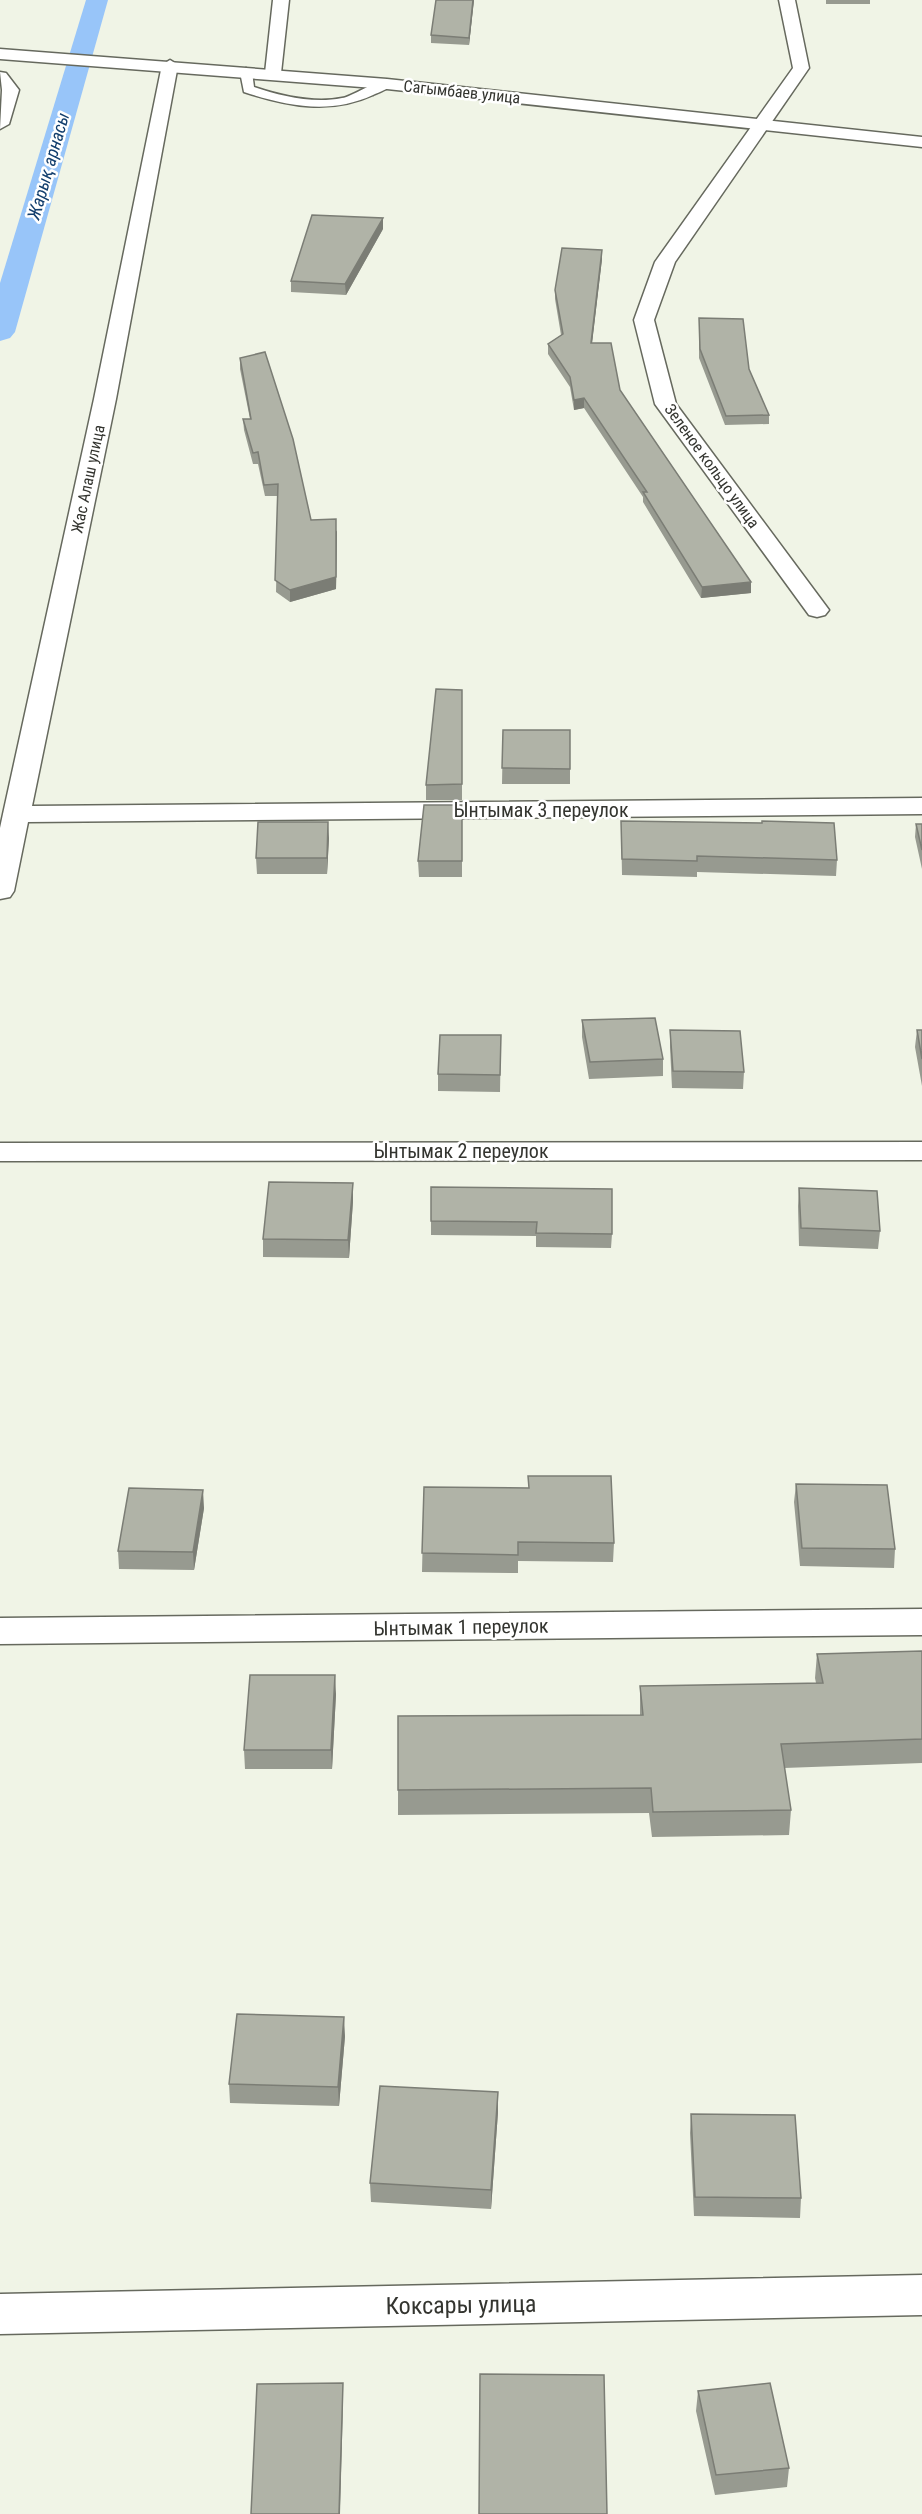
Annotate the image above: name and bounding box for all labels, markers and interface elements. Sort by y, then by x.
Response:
street label: Сагымбаев улица [403,76,521,108]
water label: Жарық арнасы [22,110,73,223]
street label: Зеленое кольцо улица [661,400,763,532]
street label: Жас Алаш улица [67,423,109,535]
street label: Ынтымак 3 переулок [453,798,629,822]
street label: Ынтымак 2 переулок [373,1139,549,1163]
street label: Ынтымак 1 переулок [373,1613,549,1641]
street label: Коксары улица [385,2290,537,2320]

